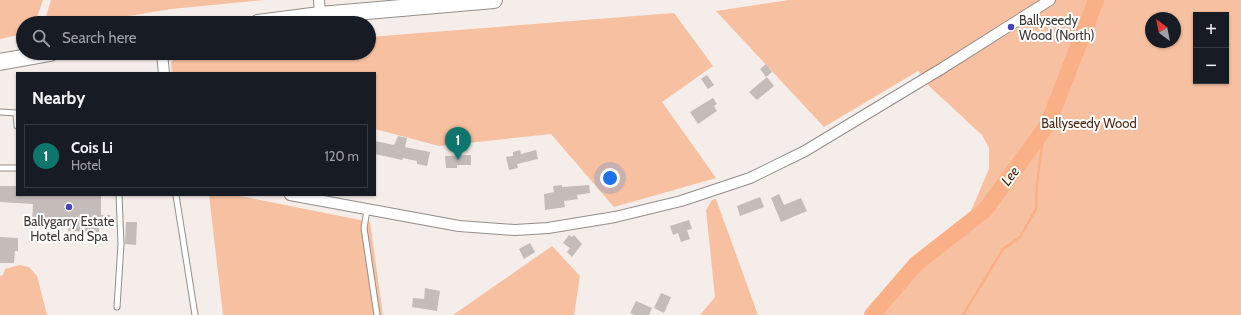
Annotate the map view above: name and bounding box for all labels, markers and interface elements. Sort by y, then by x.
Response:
place label: Ballyseedy Wood (North) [1019,12,1095,43]
north arrow [1145,12,1181,48]
map controls [1193,12,1229,84]
button: + [1193,12,1229,48]
search box [16,16,376,60]
marker: Ballyseedy Wood (North) [1006,22,1016,32]
icon: search [30,27,52,49]
text: Search here [62,29,137,47]
button: − [1193,48,1229,84]
text: Nearby [32,88,85,108]
park label: Ballyseedy Wood [1041,115,1137,131]
pin: 1 [445,127,471,160]
text: Cois Li [71,139,113,157]
text: 1 [44,148,48,164]
text: 120 m [325,148,359,164]
text: Hotel [71,157,101,173]
water label: Lee [997,162,1023,189]
your location [600,168,620,188]
marker: Ballygarry Estate Hotel and Spa [64,202,74,212]
place label: Ballygarry Estate Hotel and Spa [24,213,115,244]

